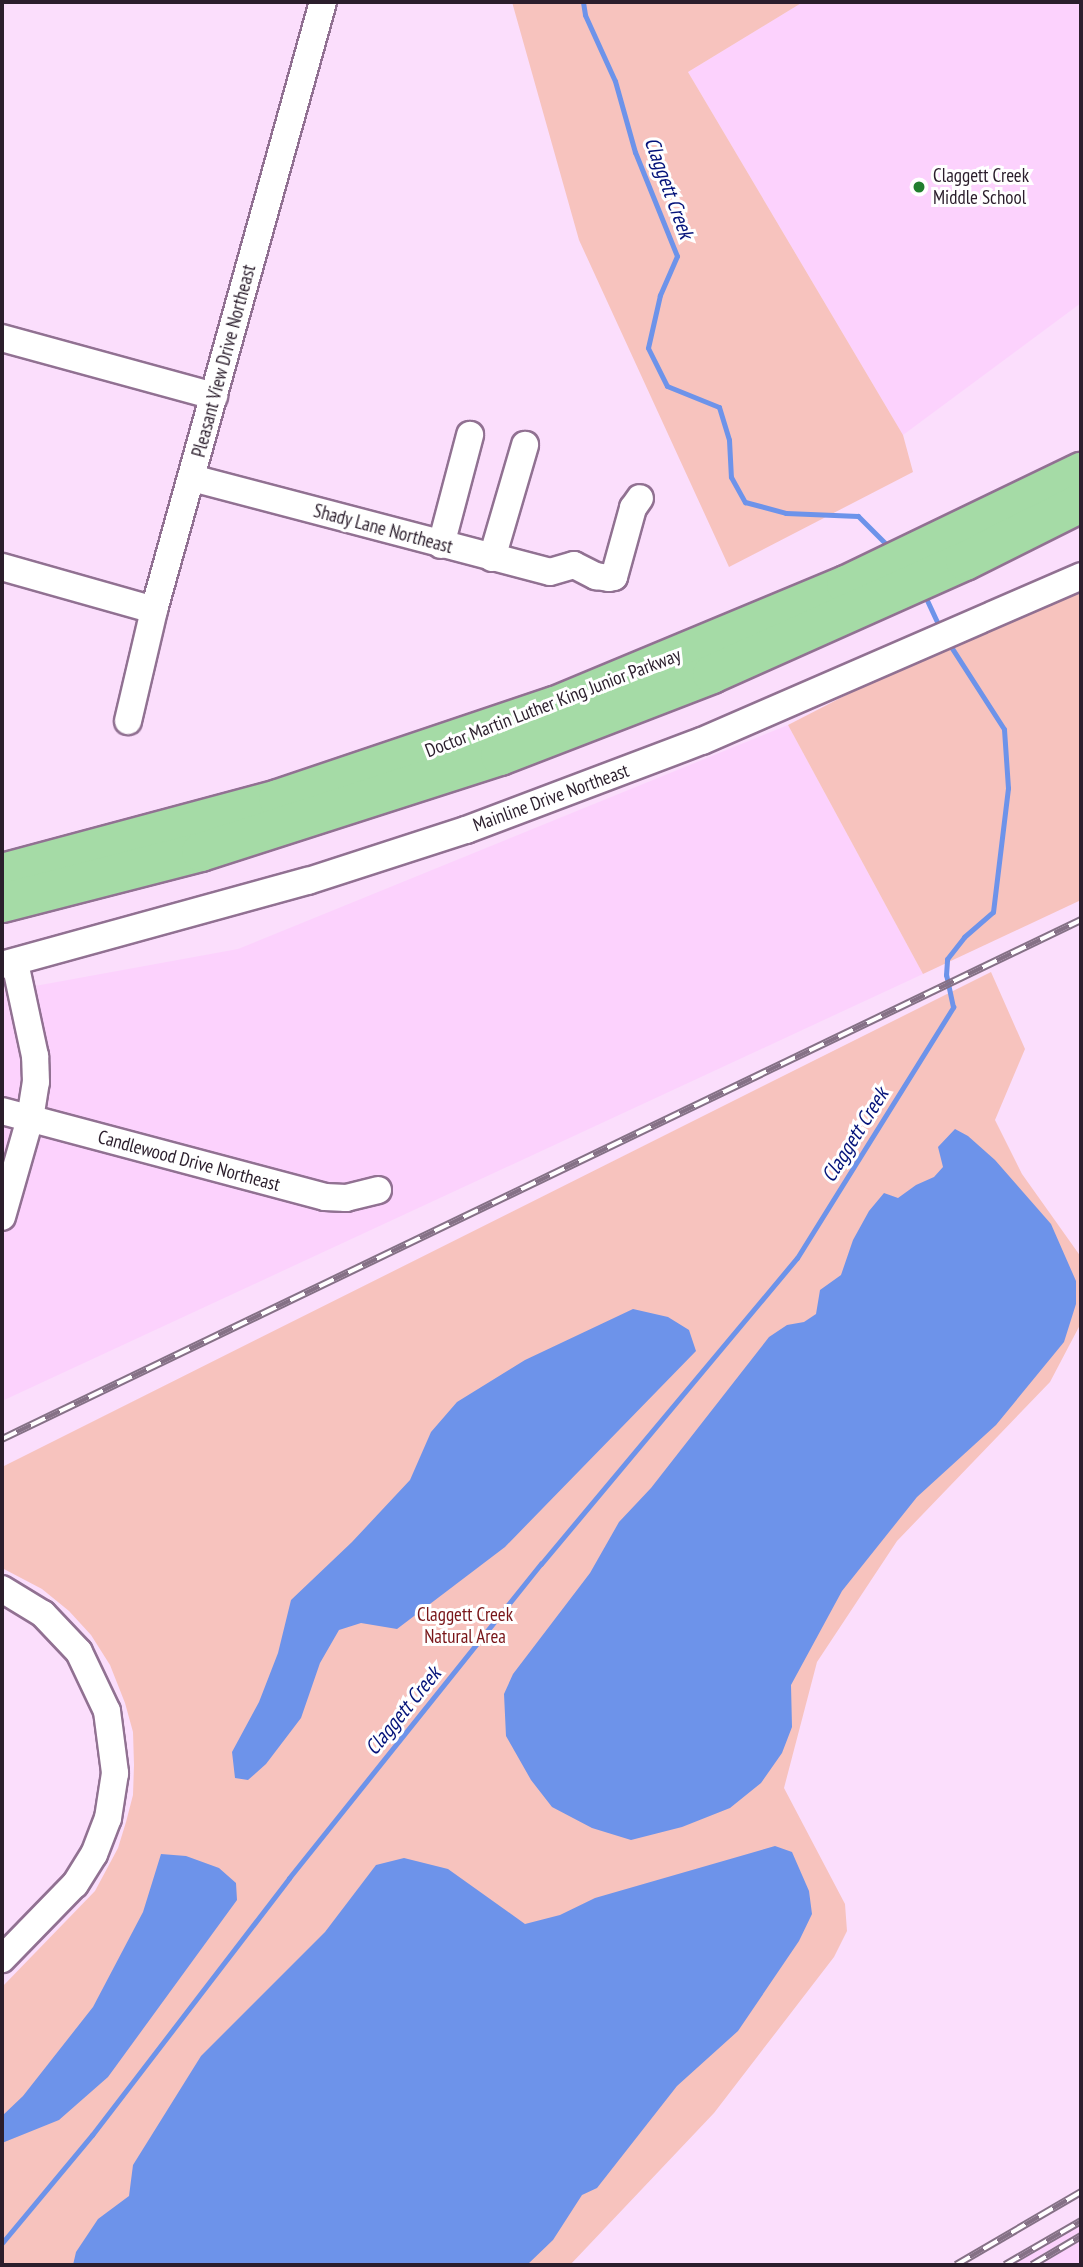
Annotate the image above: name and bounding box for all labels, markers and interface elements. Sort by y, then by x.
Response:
water label: Claggett Creek [639,134,699,242]
place label: Claggett Creek Middle School [933,165,1029,209]
marker: Claggett Creek Middle School [911,179,927,195]
street label: Pleasant View Drive Northeast [187,262,261,460]
street label: Shady Lane Northeast [311,499,455,559]
street label: Doctor Martin Luther King Junior Parkway [422,644,684,762]
street label: Mainline Drive Northeast [470,759,632,837]
water label: Claggett Creek [816,1083,894,1187]
street label: Candlewood Drive Northeast [95,1126,283,1196]
park label: Claggett Creek Natural Area [417,1604,513,1648]
water label: Claggett Creek [360,1662,446,1760]

